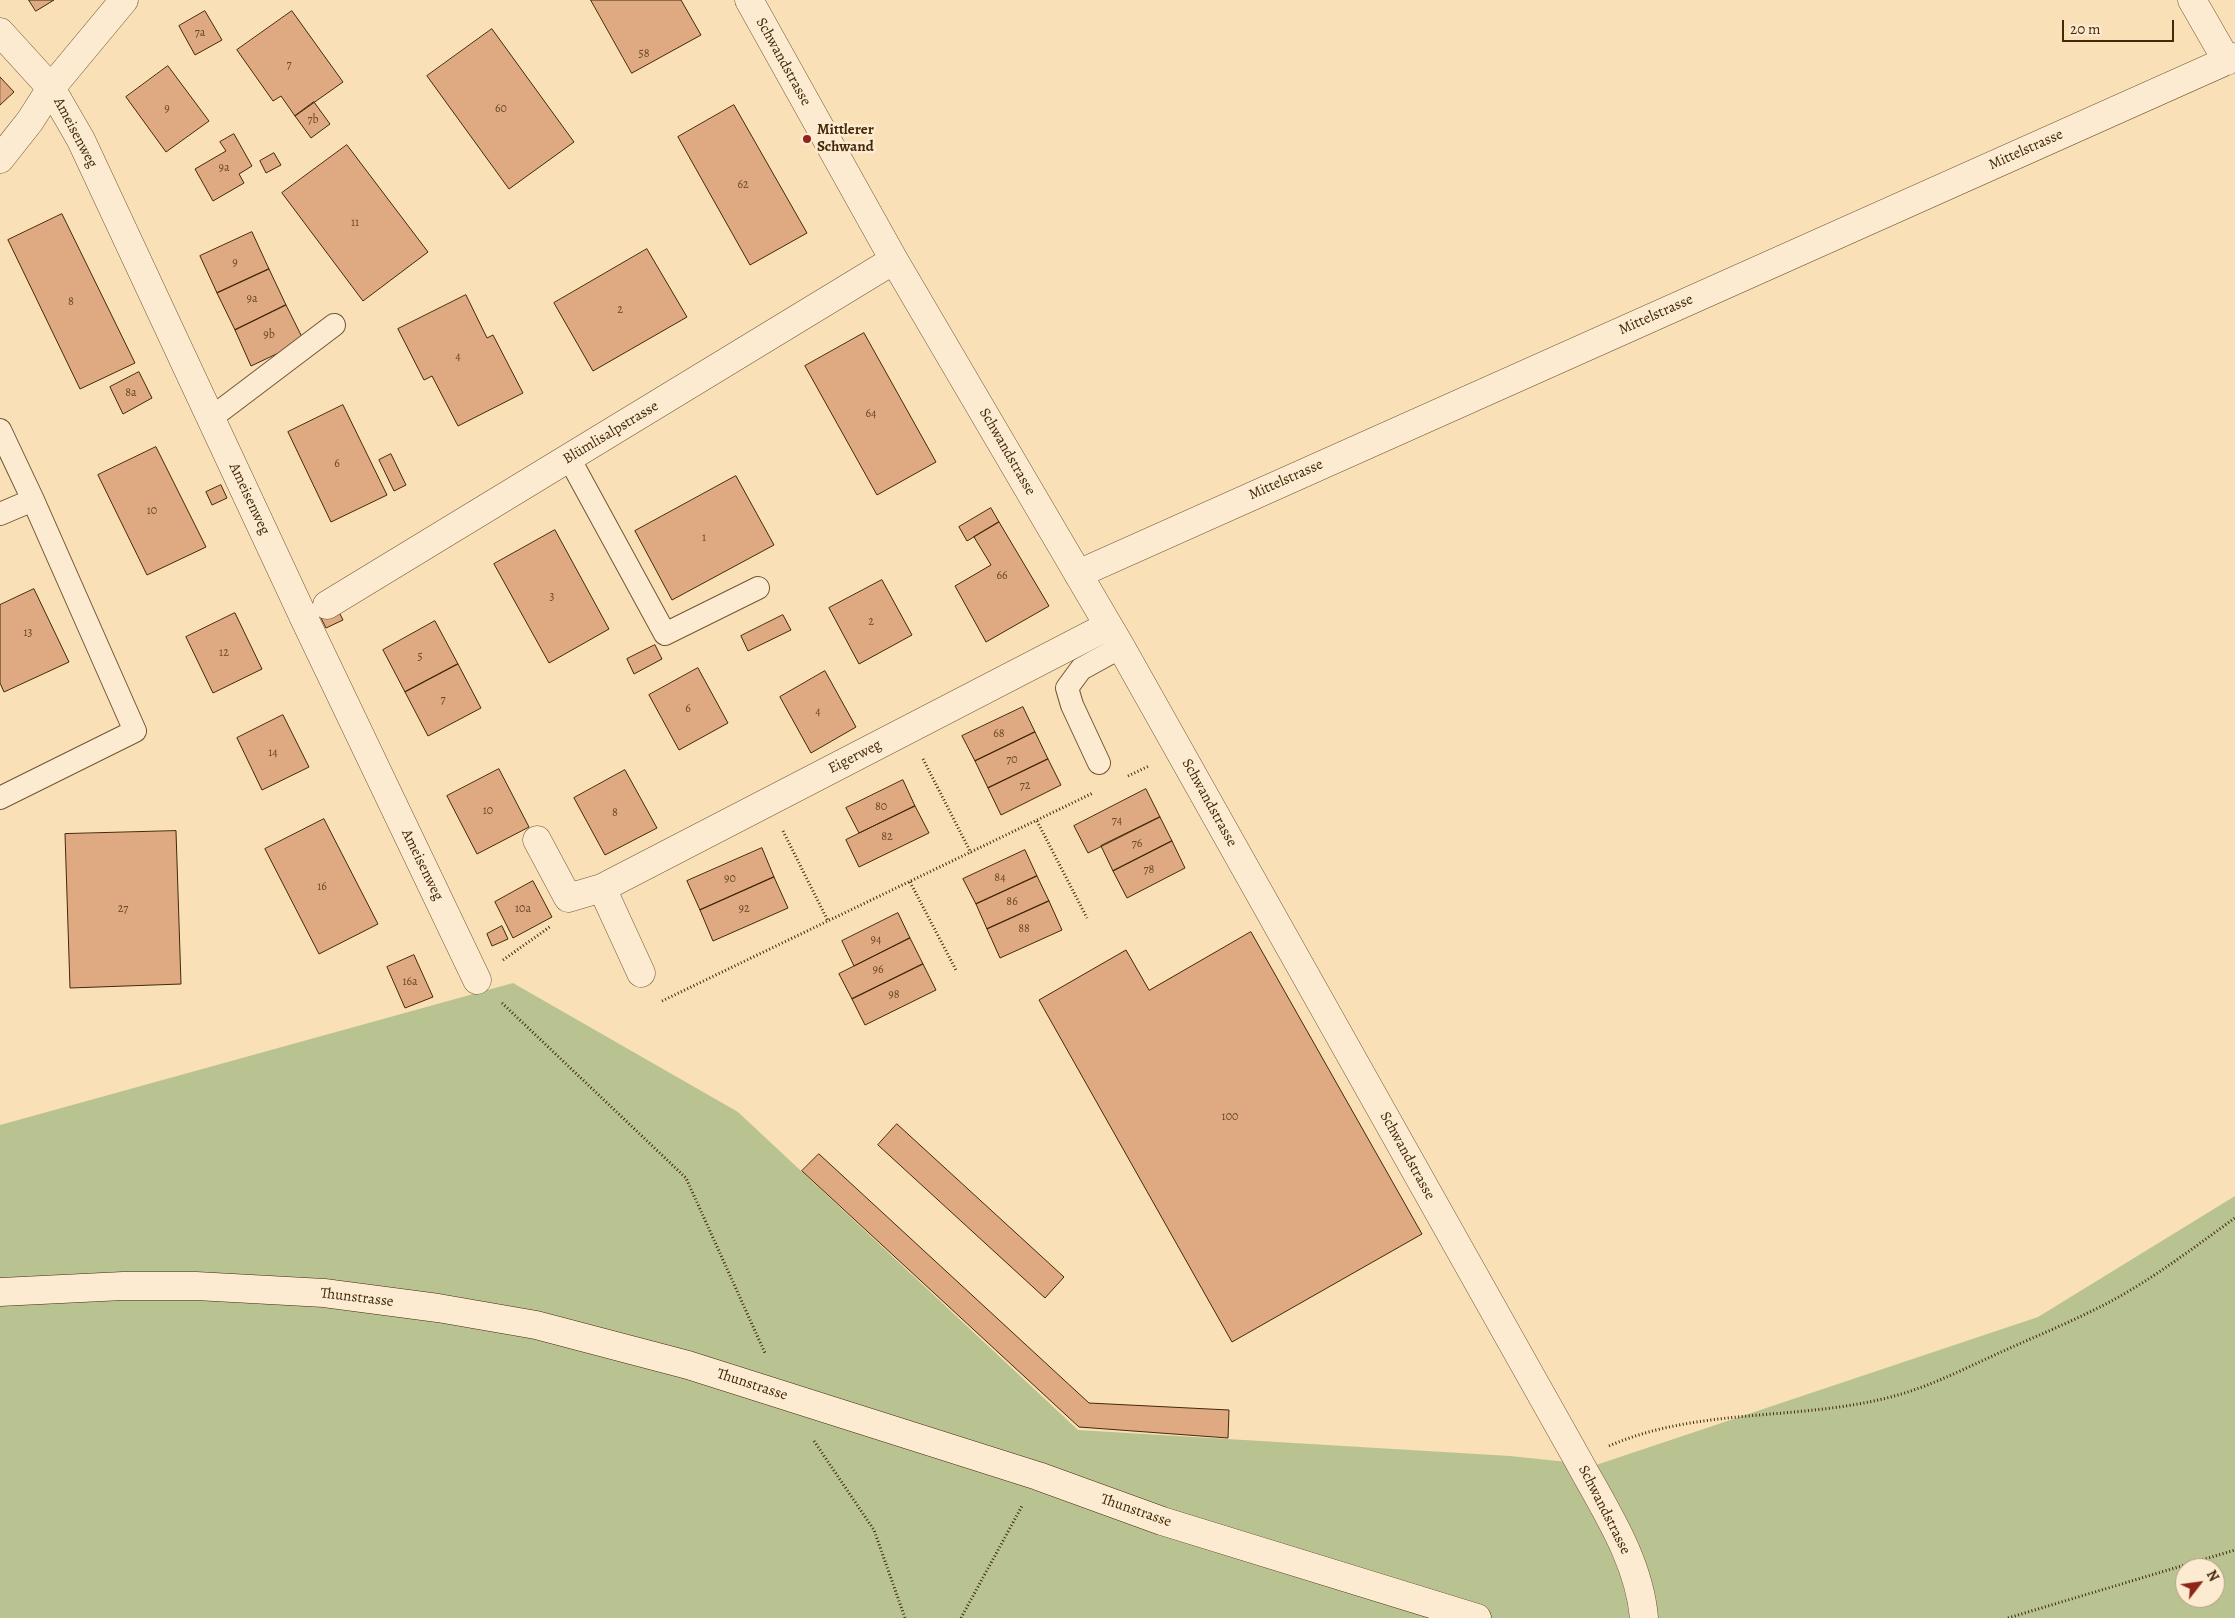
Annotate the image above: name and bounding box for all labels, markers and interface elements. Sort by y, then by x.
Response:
scale bar [2065,10,2178,42]
street label: Schwandstrasse [751,15,815,109]
text: 20 m [2070,19,2101,39]
house number: 7a [195,26,205,40]
house number: 58 [639,47,649,61]
house number: 7 [286,58,292,72]
street label: Ameisenweg [49,95,101,171]
house number: 9 [164,102,170,116]
house number: 60 [495,102,507,116]
house number: 7b [307,113,319,127]
place label: Mittlerer Schwand [817,121,874,156]
street label: Mittelstrasse [1986,126,2066,174]
marker: Mittlerer Schwand [801,133,813,145]
house number: 9a [218,161,230,175]
house number: 62 [737,178,749,192]
house number: 11 [351,216,359,230]
house number: 9 [232,256,238,270]
street label: Mittelstrasse [1616,291,1696,339]
house number: 9a [246,292,258,306]
house number: 8 [68,295,74,309]
house number: 2 [617,303,623,317]
house number: 9b [263,328,275,342]
house number: 4 [455,350,461,364]
house number: 8a [125,386,137,400]
street label: Blümlisalpstrasse [560,397,662,469]
street label: Schwandstrasse [975,405,1039,499]
house number: 64 [866,407,876,421]
street label: Mittelstrasse [1246,456,1326,504]
house number: 6 [334,457,340,471]
street label: Ameisenweg [225,460,273,538]
house number: 10 [147,504,157,518]
house number: 1 [702,531,706,545]
house number: 66 [996,569,1008,583]
house number: 3 [550,590,554,604]
house number: 2 [868,615,874,629]
house number: 13 [23,626,33,640]
house number: 12 [219,646,229,660]
house number: 5 [417,650,423,664]
house number: 7 [440,693,446,707]
house number: 6 [685,702,691,716]
house number: 4 [815,705,821,719]
house number: 68 [993,727,1005,741]
street label: Eigerweg [825,736,885,778]
house number: 14 [268,746,278,760]
house number: 70 [1006,753,1018,767]
street label: Schwandstrasse [1177,756,1241,850]
house number: 72 [1020,779,1030,793]
house number: 80 [875,800,887,814]
house number: 10 [483,804,493,818]
house number: 8 [612,806,618,820]
house number: 74 [1112,814,1122,828]
street label: Ameisenweg [397,826,447,904]
house number: 82 [881,830,893,844]
house number: 76 [1132,837,1142,851]
house number: 78 [1144,863,1154,877]
house number: 84 [994,871,1006,885]
house number: 90 [724,872,736,886]
house number: 16 [317,880,327,894]
house number: 86 [1006,895,1018,909]
house number: 27 [118,902,128,916]
house number: 10a [515,902,531,916]
house number: 92 [738,902,750,916]
house number: 88 [1018,922,1030,936]
house number: 94 [871,933,881,947]
house number: 96 [872,963,884,977]
house number: 16a [402,975,418,989]
house number: 98 [888,988,900,1002]
street label: Schwandstrasse [1375,1109,1439,1203]
house number: 100 [1222,1110,1238,1124]
street label: Thunstrasse [319,1285,395,1311]
street label: Thunstrasse [714,1365,790,1405]
street label: Schwandstrasse [1574,1462,1634,1558]
street label: Thunstrasse [1098,1491,1174,1531]
north arrow [2175,1558,2225,1608]
text: N [2202,1567,2223,1585]

